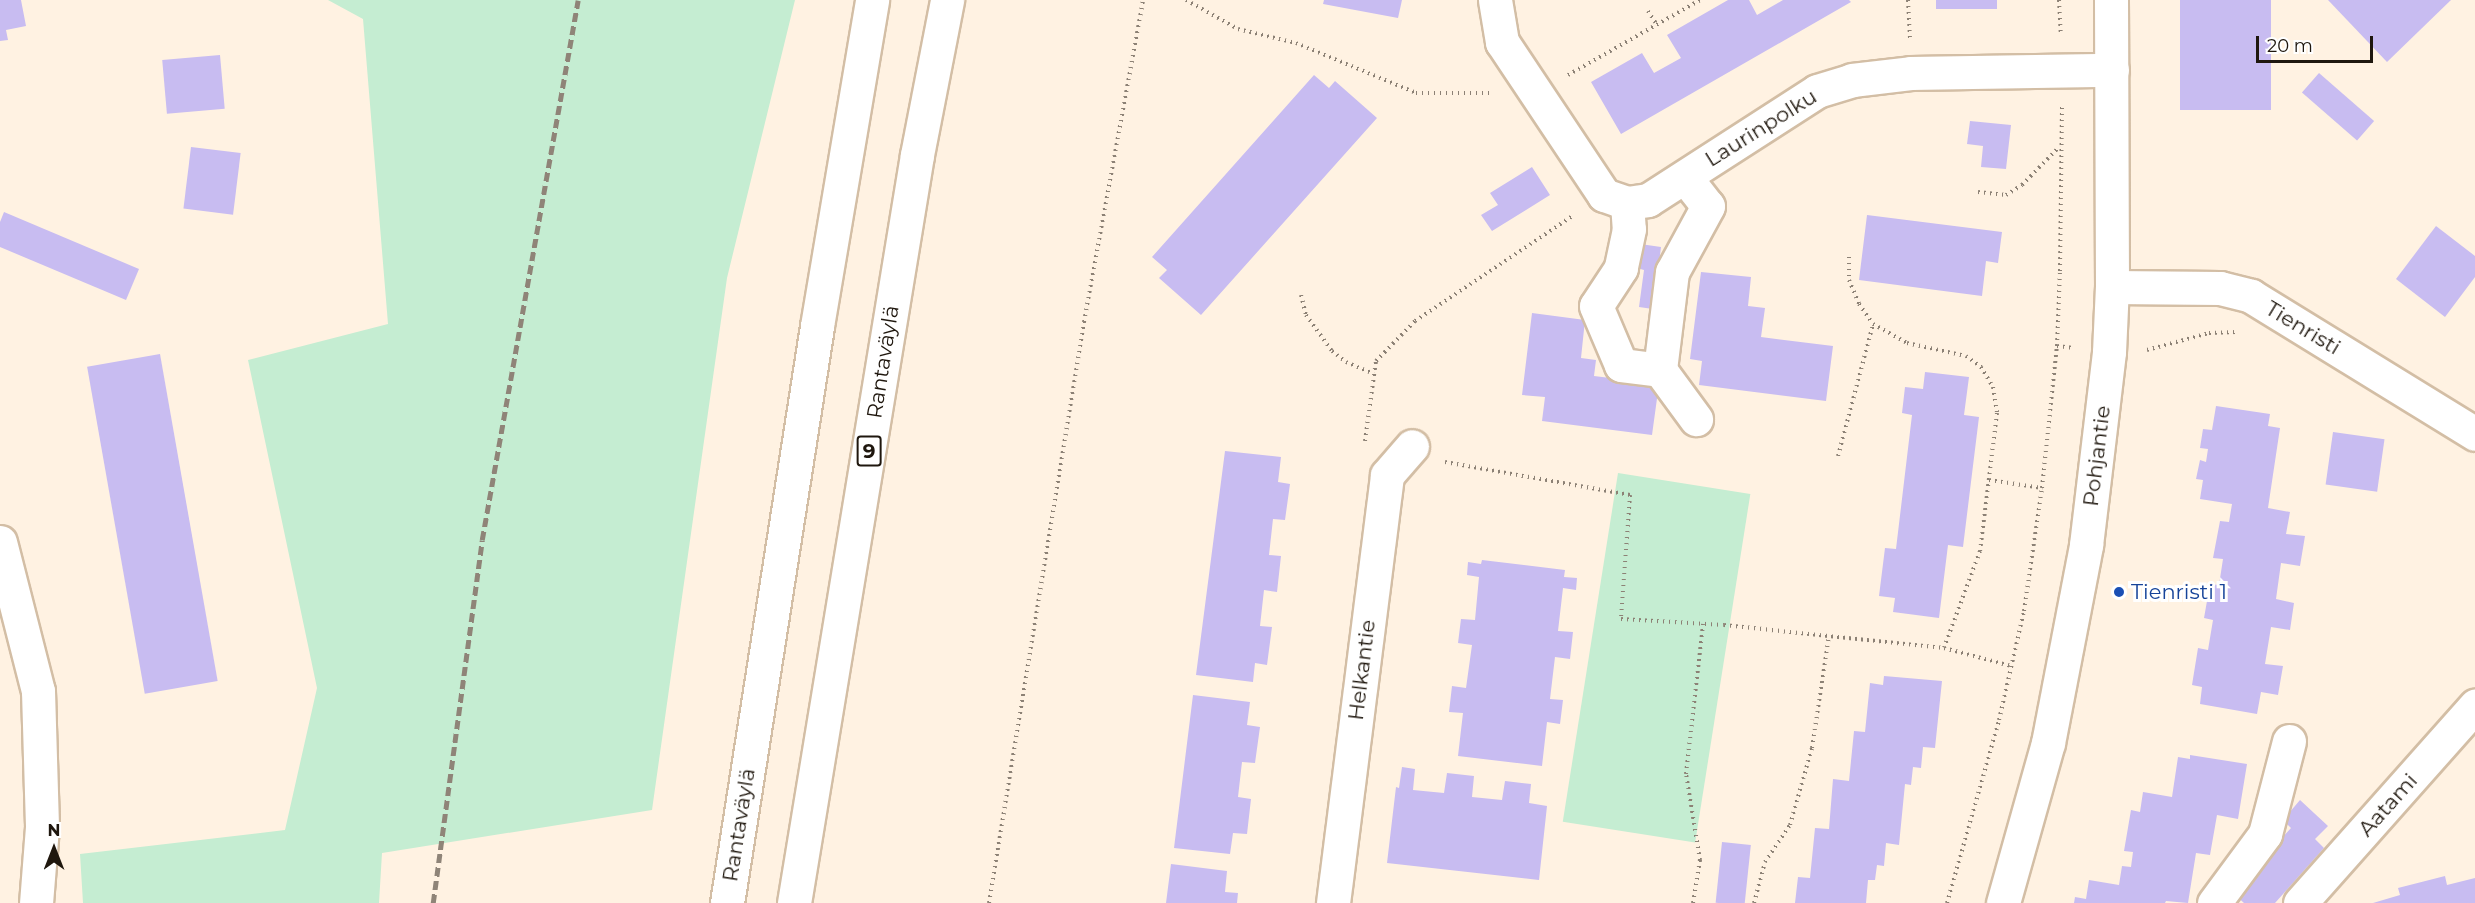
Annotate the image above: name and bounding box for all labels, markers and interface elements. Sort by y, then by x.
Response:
scale bar [2259,24,2376,62]
text: 20 m [2267,35,2313,57]
street label: Laurinpolku [1701,84,1821,172]
street label: Tienristi [2261,296,2345,360]
street label: Rantaväylä [862,304,904,420]
street label: Pohjantie [2078,404,2116,508]
road number: 9 [856,434,882,468]
place label: Tienristi 1 [2131,579,2227,605]
marker: Tienristi 1 [2112,585,2126,599]
street label: Helkantie [1343,618,1381,722]
street label: Rantaväylä [718,767,760,883]
street label: Aatami [2353,768,2423,842]
north arrow [24,819,84,879]
text: N [48,821,60,840]

